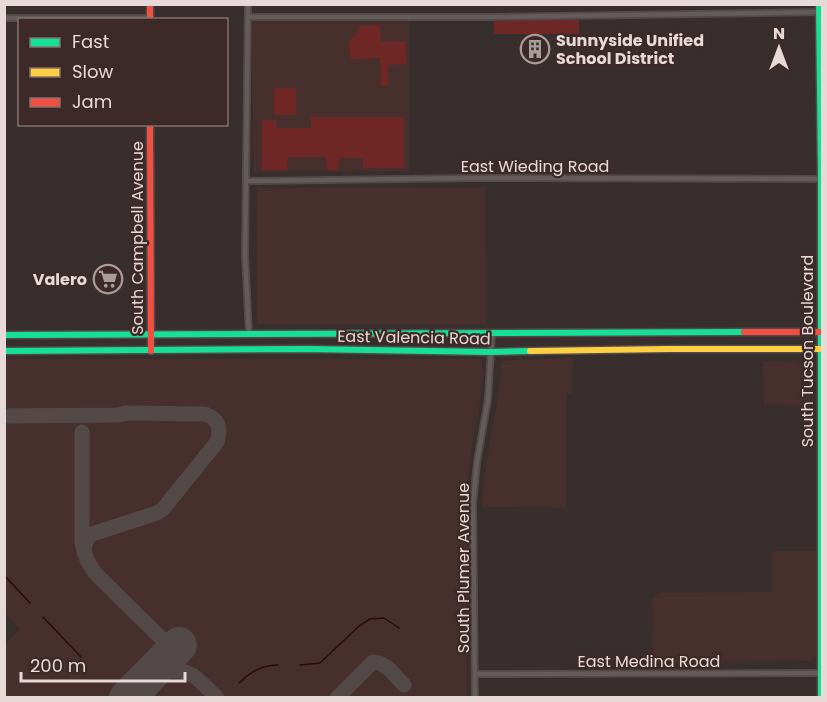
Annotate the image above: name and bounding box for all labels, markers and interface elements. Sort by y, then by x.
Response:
legend [18,18,228,126]
north arrow [749,18,809,78]
text: N [773,22,785,45]
text: Fast [72,29,109,54]
place label: Sunnyside Unified School District [556,29,704,70]
building icon: Sunnyside Unified School District [519,33,551,65]
text: Slow [72,59,114,84]
text: Jam [72,89,112,114]
street label: South Campbell Avenue [126,141,149,335]
street label: East Wieding Road [461,155,609,178]
street label: South Tucson Boulevard [796,255,819,447]
supermarket icon: Valero [92,263,124,295]
place label: Valero [33,268,87,291]
street label: East Valencia Road [337,325,491,350]
street label: South Plumer Avenue [452,483,475,653]
scale bar [21,645,184,683]
street label: East Medina Road [578,650,720,673]
text: 200 m [30,653,86,678]

